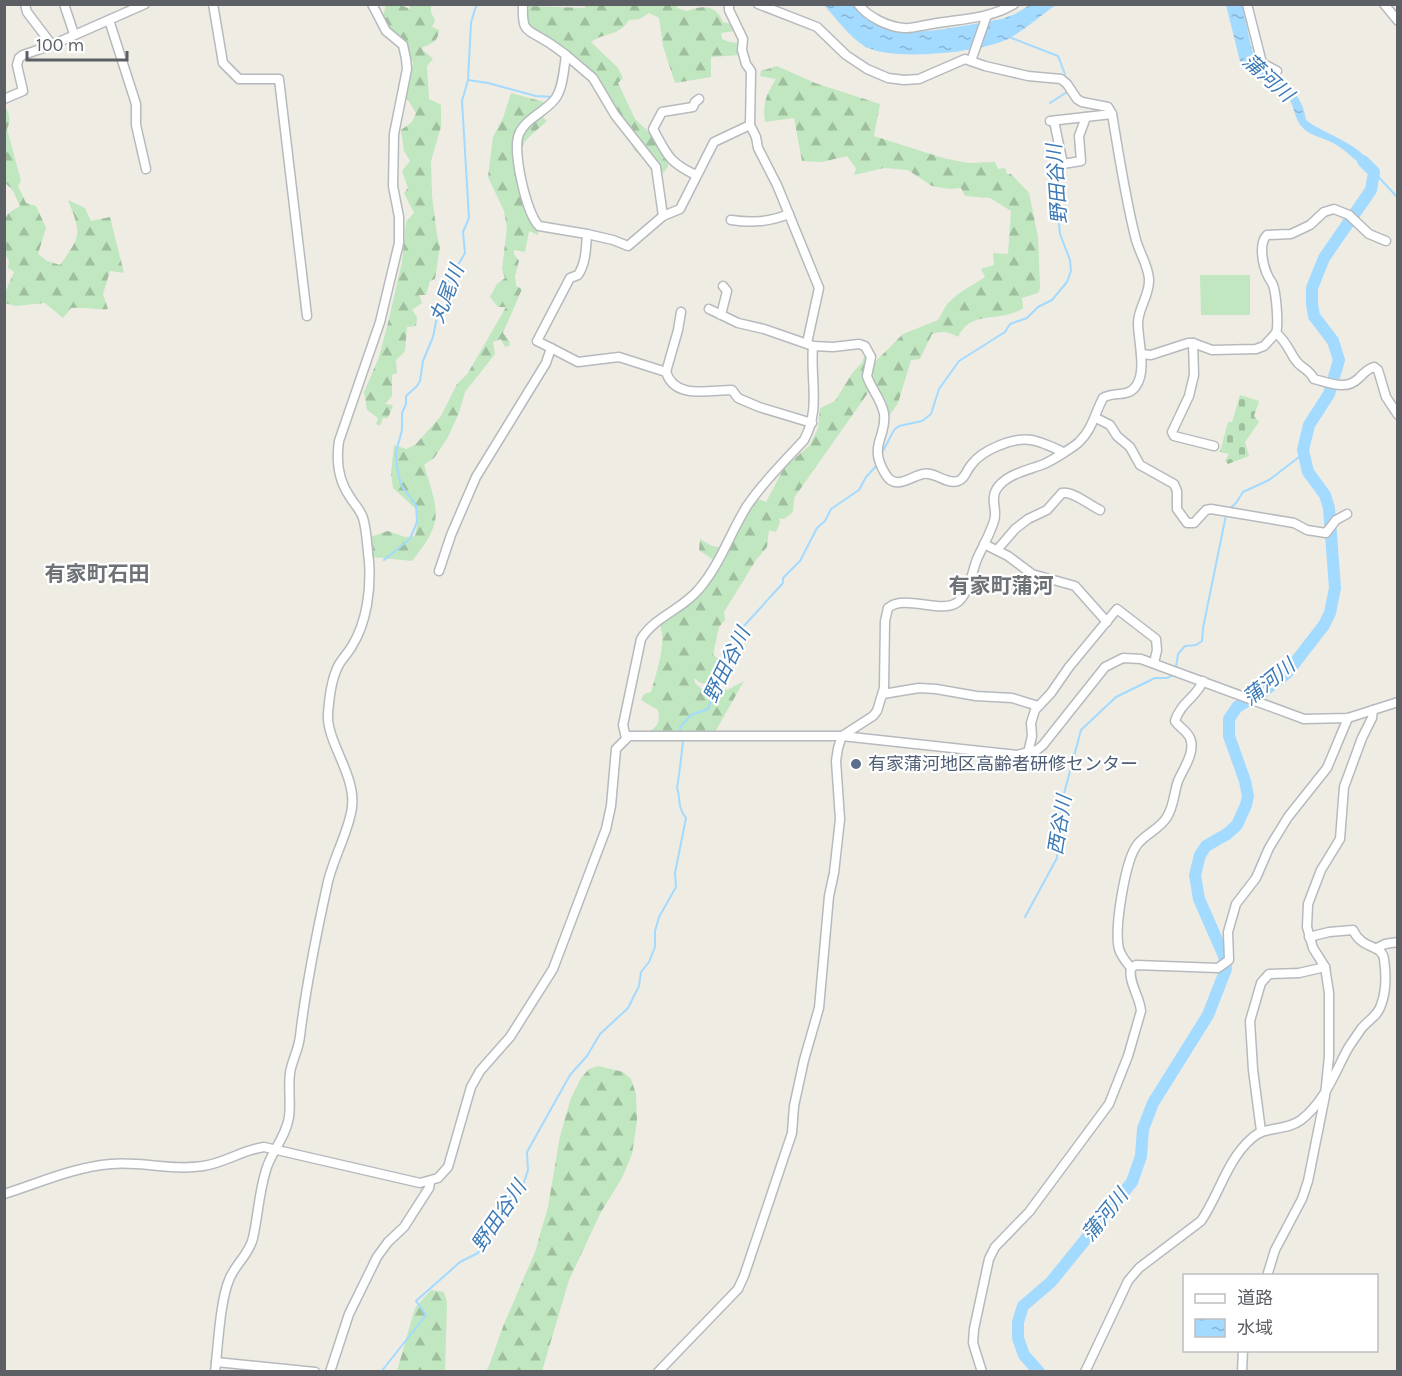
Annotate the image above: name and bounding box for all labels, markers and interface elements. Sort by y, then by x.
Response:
scale bar [27,24,128,62]
text: 100 m [36,34,84,56]
water label: 蒲河川 [1238,49,1299,108]
water label: 野田谷川 [1043,141,1071,225]
water label: 丸尾川 [426,260,469,326]
district label: 有家町石田 [45,562,150,586]
district label: 有家町蒲河 [949,574,1054,598]
water label: 野田谷川 [699,622,756,706]
water label: 蒲河川 [1238,653,1301,710]
place label: 有家蒲河地区高齢者研修センター [868,753,1138,775]
marker: 有家蒲河地区高齢者研修センター [849,757,863,771]
water label: 西谷川 [1044,792,1076,856]
water label: 野田谷川 [467,1175,532,1256]
water label: 蒲河川 [1077,1183,1134,1246]
legend [1183,1274,1378,1352]
text: 道路 [1237,1287,1273,1309]
text: 水域 [1237,1317,1273,1339]

